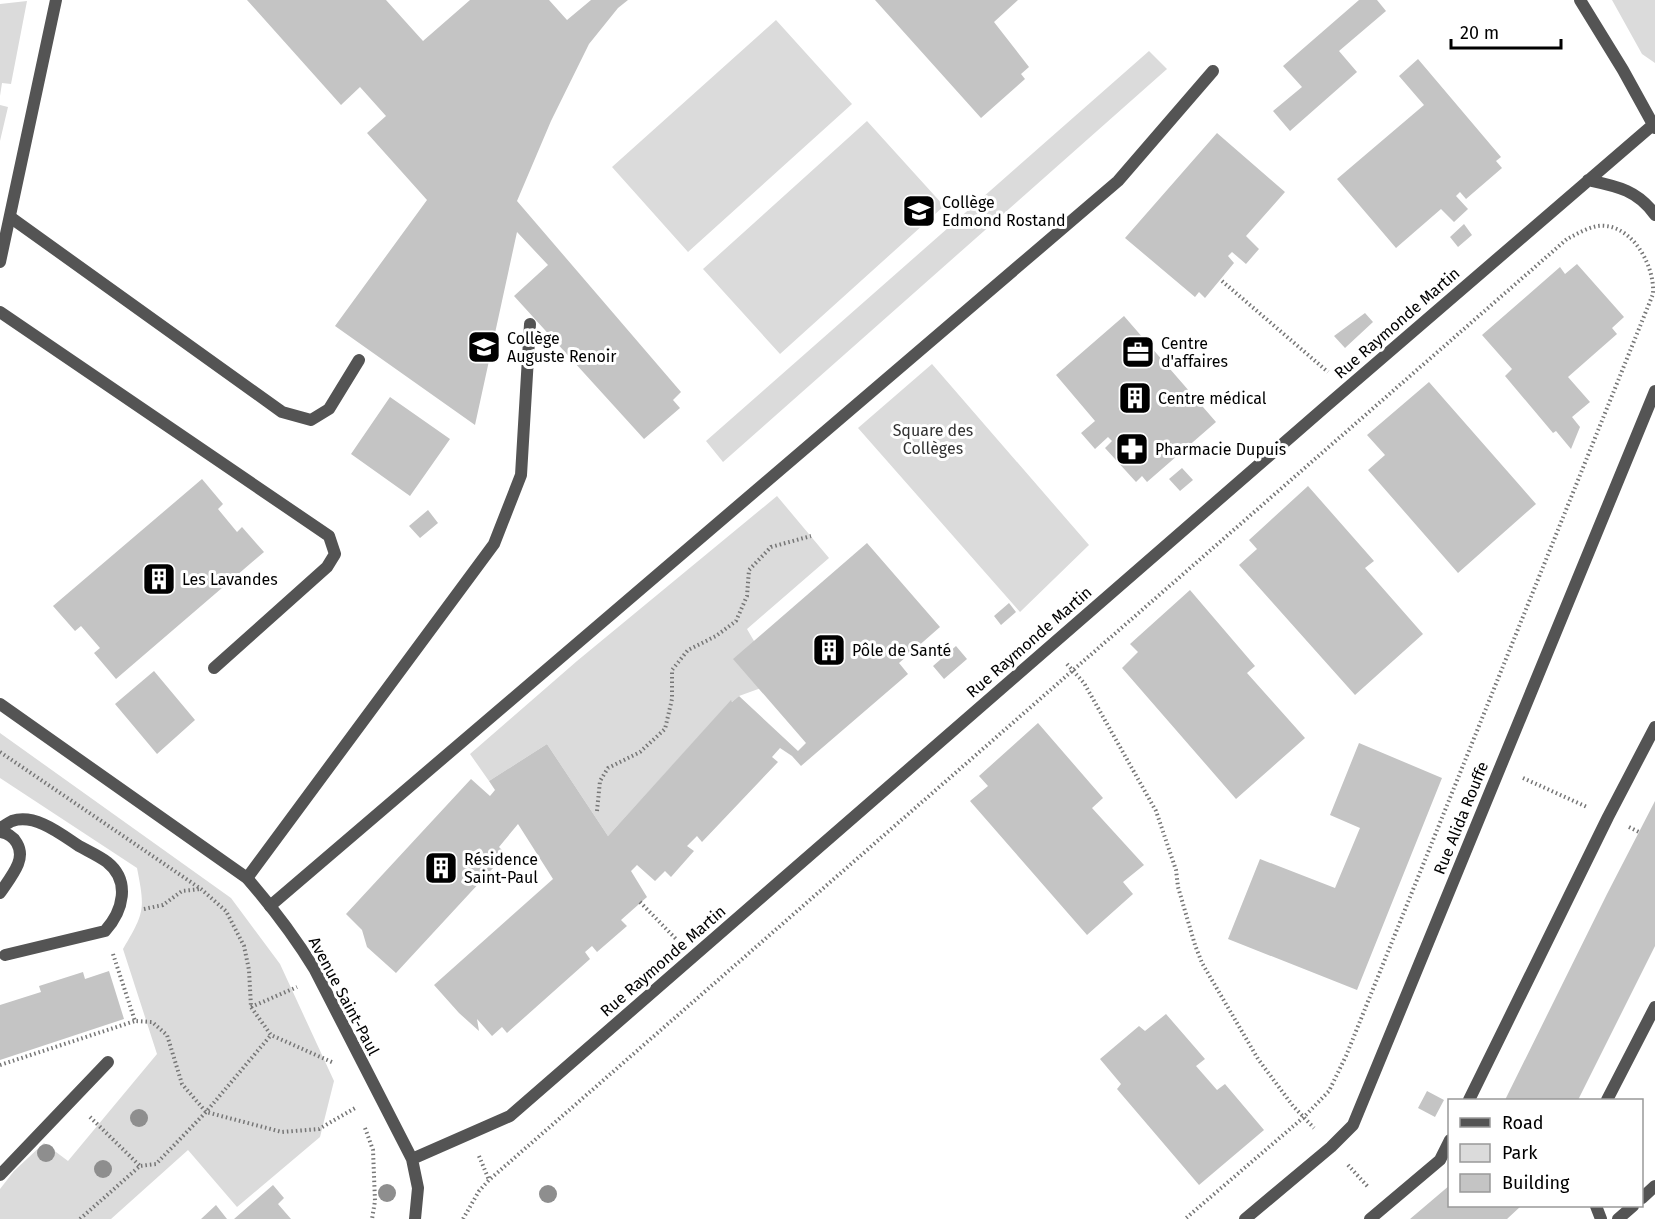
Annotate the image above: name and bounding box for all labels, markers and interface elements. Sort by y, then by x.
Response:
scale bar [1451,12,1560,50]
text: 20 m [1460,22,1499,44]
school or university icon: Collège Edmond Rostand [901,193,937,229]
place label: Collège Edmond Rostand [942,193,1066,230]
street label: Rue Raymonde Martin [1330,263,1464,383]
school or university icon: Collège Auguste Renoir [466,329,502,365]
place label: Collège Auguste Renoir [507,329,617,366]
office icon: Centre d'affaires [1120,334,1156,370]
place label: Centre d'affaires [1161,334,1228,371]
building icon: Centre médical [1117,380,1153,416]
place label: Centre médical [1158,389,1267,408]
park label: Square des Collèges [893,421,973,458]
pharmacy icon: Pharmacie Dupuis [1114,431,1150,467]
place label: Pharmacie Dupuis [1155,440,1286,459]
building icon: Les Lavandes [141,561,177,597]
place label: Les Lavandes [182,570,278,589]
street label: Rue Raymonde Martin [962,582,1096,702]
building icon: Pôle de Santé [811,632,847,668]
place label: Pôle de Santé [852,641,951,660]
street label: Rue Alida Rouffe [1430,759,1492,877]
building icon: Résidence Saint-Paul [423,850,459,886]
place label: Résidence Saint-Paul [464,850,538,887]
street label: Rue Raymonde Martin [596,901,730,1021]
street label: Avenue Saint-Paul [305,934,383,1059]
legend [1448,1099,1643,1207]
text: Road [1502,1112,1544,1134]
text: Park [1502,1142,1538,1164]
text: Building [1502,1172,1570,1194]

